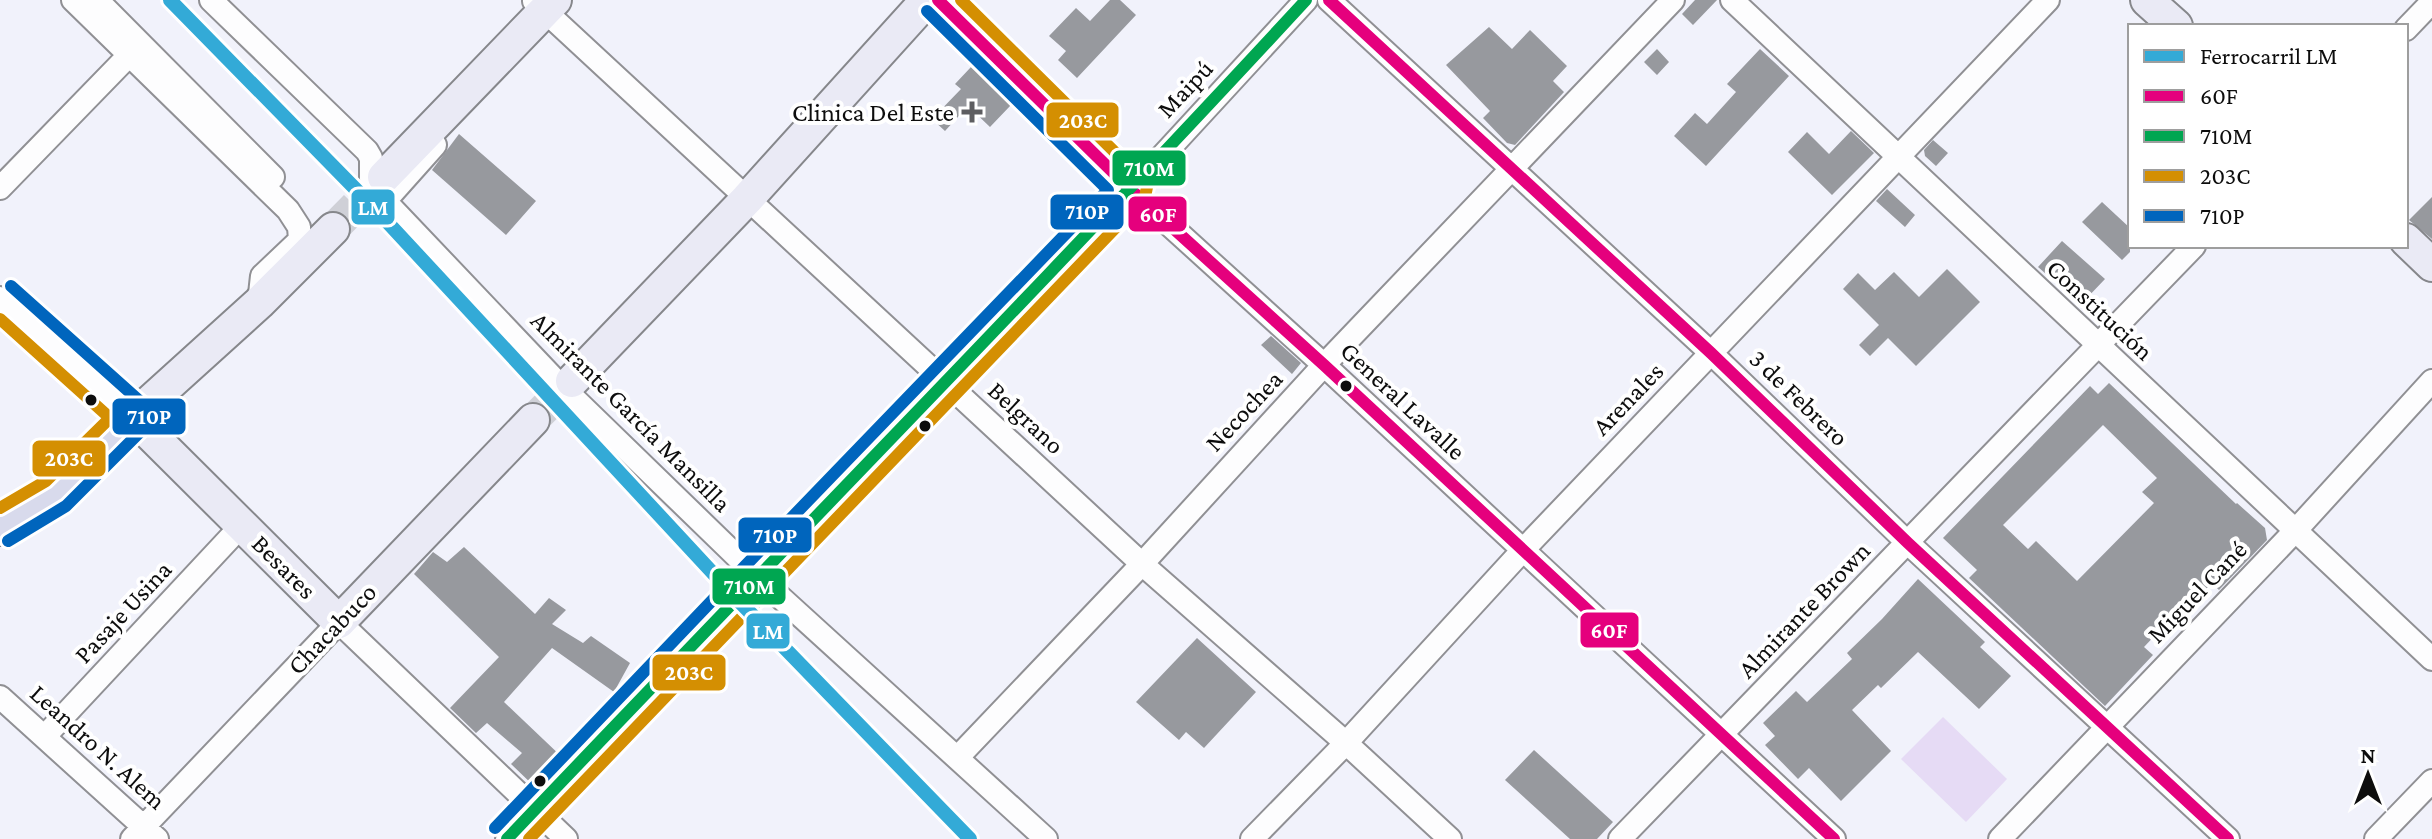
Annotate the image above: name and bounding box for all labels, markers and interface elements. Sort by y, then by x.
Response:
legend [2128,24,2408,248]
text: Ferrocarril LM [2200,42,2337,69]
street label: Maipú [1151,54,1219,124]
text: 60F [2200,82,2238,109]
place label: Clinica Del Este [792,98,954,127]
marker: Clinica Del Este [961,101,983,123]
line badge: 203C [1045,101,1120,139]
text: 203C [1059,108,1107,133]
text: 710M [2200,122,2253,149]
line badge: 710M [1111,149,1187,187]
text: 710M [1123,156,1175,181]
text: 203C [2200,162,2250,189]
line badge: LM [350,188,396,226]
line badge: 710P [1049,193,1125,231]
text: LM [358,195,388,220]
line badge: 60F [1127,195,1188,233]
text: 710P [1065,199,1109,224]
text: 60F [1140,202,1177,227]
text: 710P [2200,202,2245,229]
street label: Constitución [2041,254,2159,367]
street label: Almirante García Mansilla [525,306,737,518]
street label: General Lavalle [1335,336,1471,466]
street label: 3 de Febrero [1744,344,1854,452]
street label: Arenales [1587,357,1669,441]
street label: Necochea [1199,365,1289,457]
street label: Belgrano [982,376,1070,460]
unlabelled marker [1338,378,1354,394]
unlabelled marker [83,392,99,408]
line badge: 710P [111,397,187,436]
text: 710P [127,404,171,429]
unlabelled marker [917,418,933,434]
line badge: 203C [31,439,107,478]
text: 203C [45,446,93,471]
line badge: 710P [737,516,813,554]
text: 710P [753,523,797,548]
street label: Besares [246,529,322,605]
street label: Miguel Cané [2141,535,2253,649]
street label: Almirante Brown [1732,536,1876,684]
street label: Pasaje Usina [68,555,178,669]
line badge: 710M [711,567,787,606]
text: 710M [723,574,775,599]
street label: Chacabuco [282,578,382,680]
line badge: 60F [1579,611,1640,649]
line badge: LM [745,612,791,650]
text: 60F [1591,618,1628,643]
text: LM [753,619,783,644]
line badge: 203C [651,653,727,692]
text: 203C [665,660,713,685]
street label: Leandro N. Alem [24,679,172,815]
north arrow [2328,735,2408,815]
text: N [2361,743,2376,768]
unlabelled marker [532,773,548,789]

